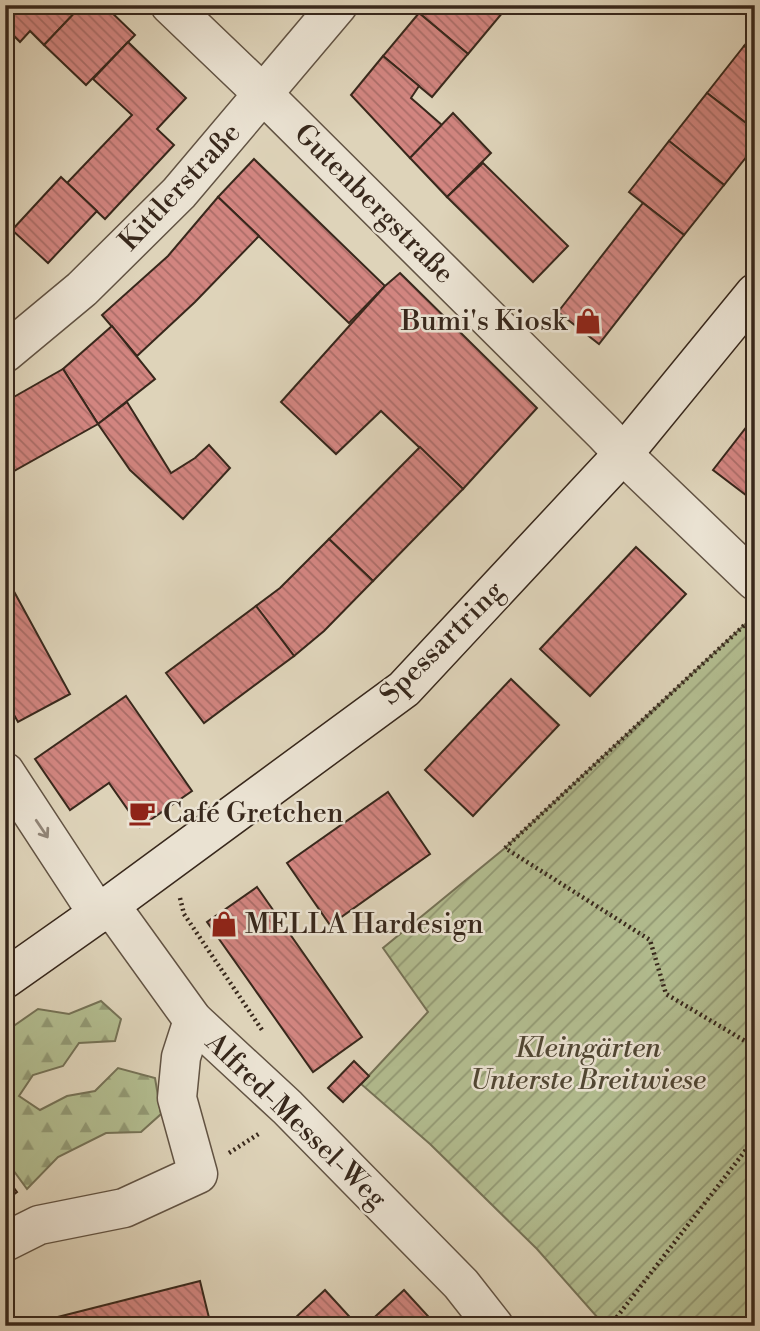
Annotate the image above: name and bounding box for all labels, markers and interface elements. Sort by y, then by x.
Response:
street label: Kittlerstraße [112,116,248,258]
street label: Gutenbergstraße [287,117,461,291]
place label: Bumi's Kiosk [400,304,568,339]
shop icon: Bumi's Kiosk [573,306,603,336]
street label: Spessartring [373,573,512,712]
place label: Café Gretchen [163,796,344,831]
cafe icon: Café Gretchen [127,798,157,828]
one-way arrow [35,819,49,838]
place label: MELLA Hardesign [245,907,484,942]
shop icon: MELLA Hardesign [209,909,239,939]
street label: Alfred-Messel-Weg [197,1025,394,1217]
park label: Kleingärten Unterste Breitwiese [470,1031,706,1098]

